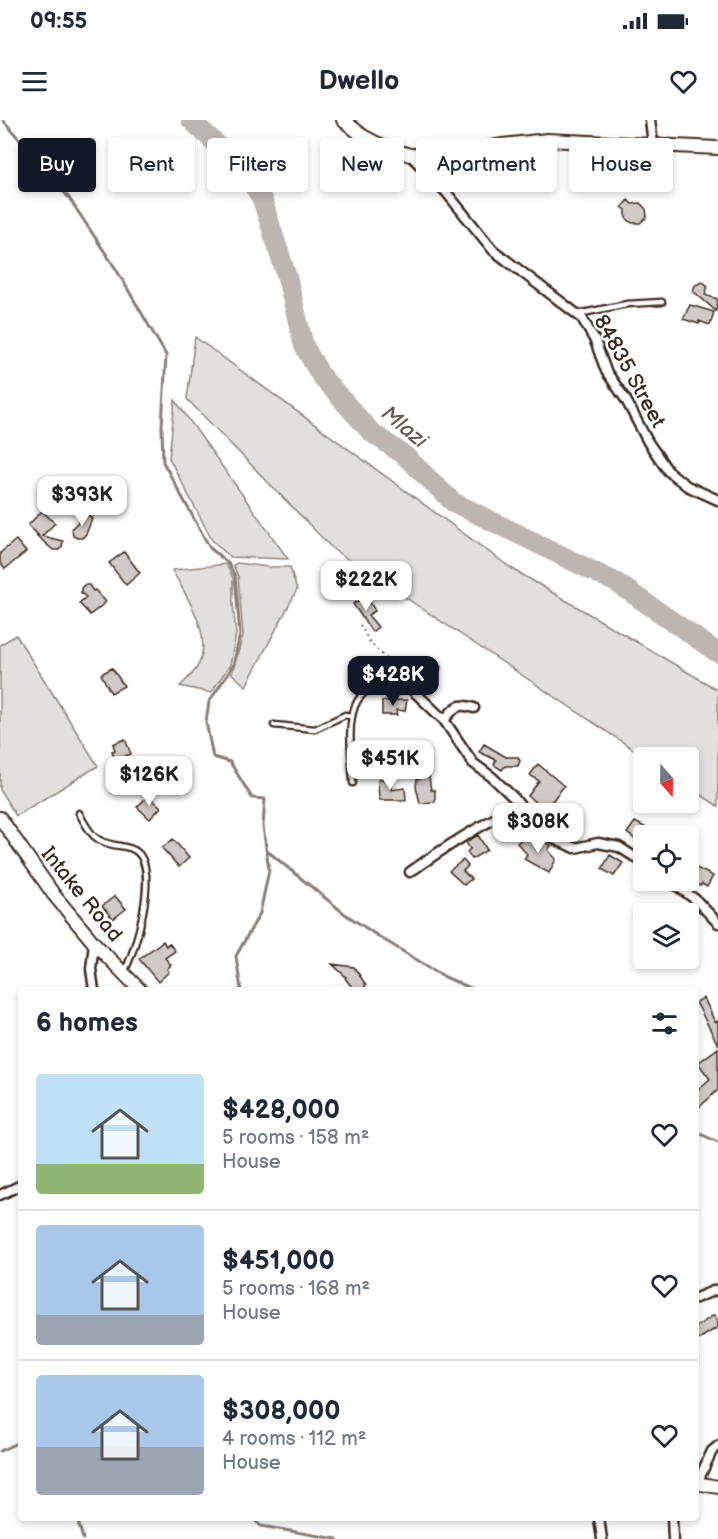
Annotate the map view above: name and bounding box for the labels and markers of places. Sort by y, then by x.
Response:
pin: $393K [40,476,124,527]
pin: $222K [324,561,408,612]
pin: $428K [351,656,435,707]
pin: $451K [348,740,432,791]
pin: $126K [107,756,191,807]
pin: $308K [496,803,580,854]

